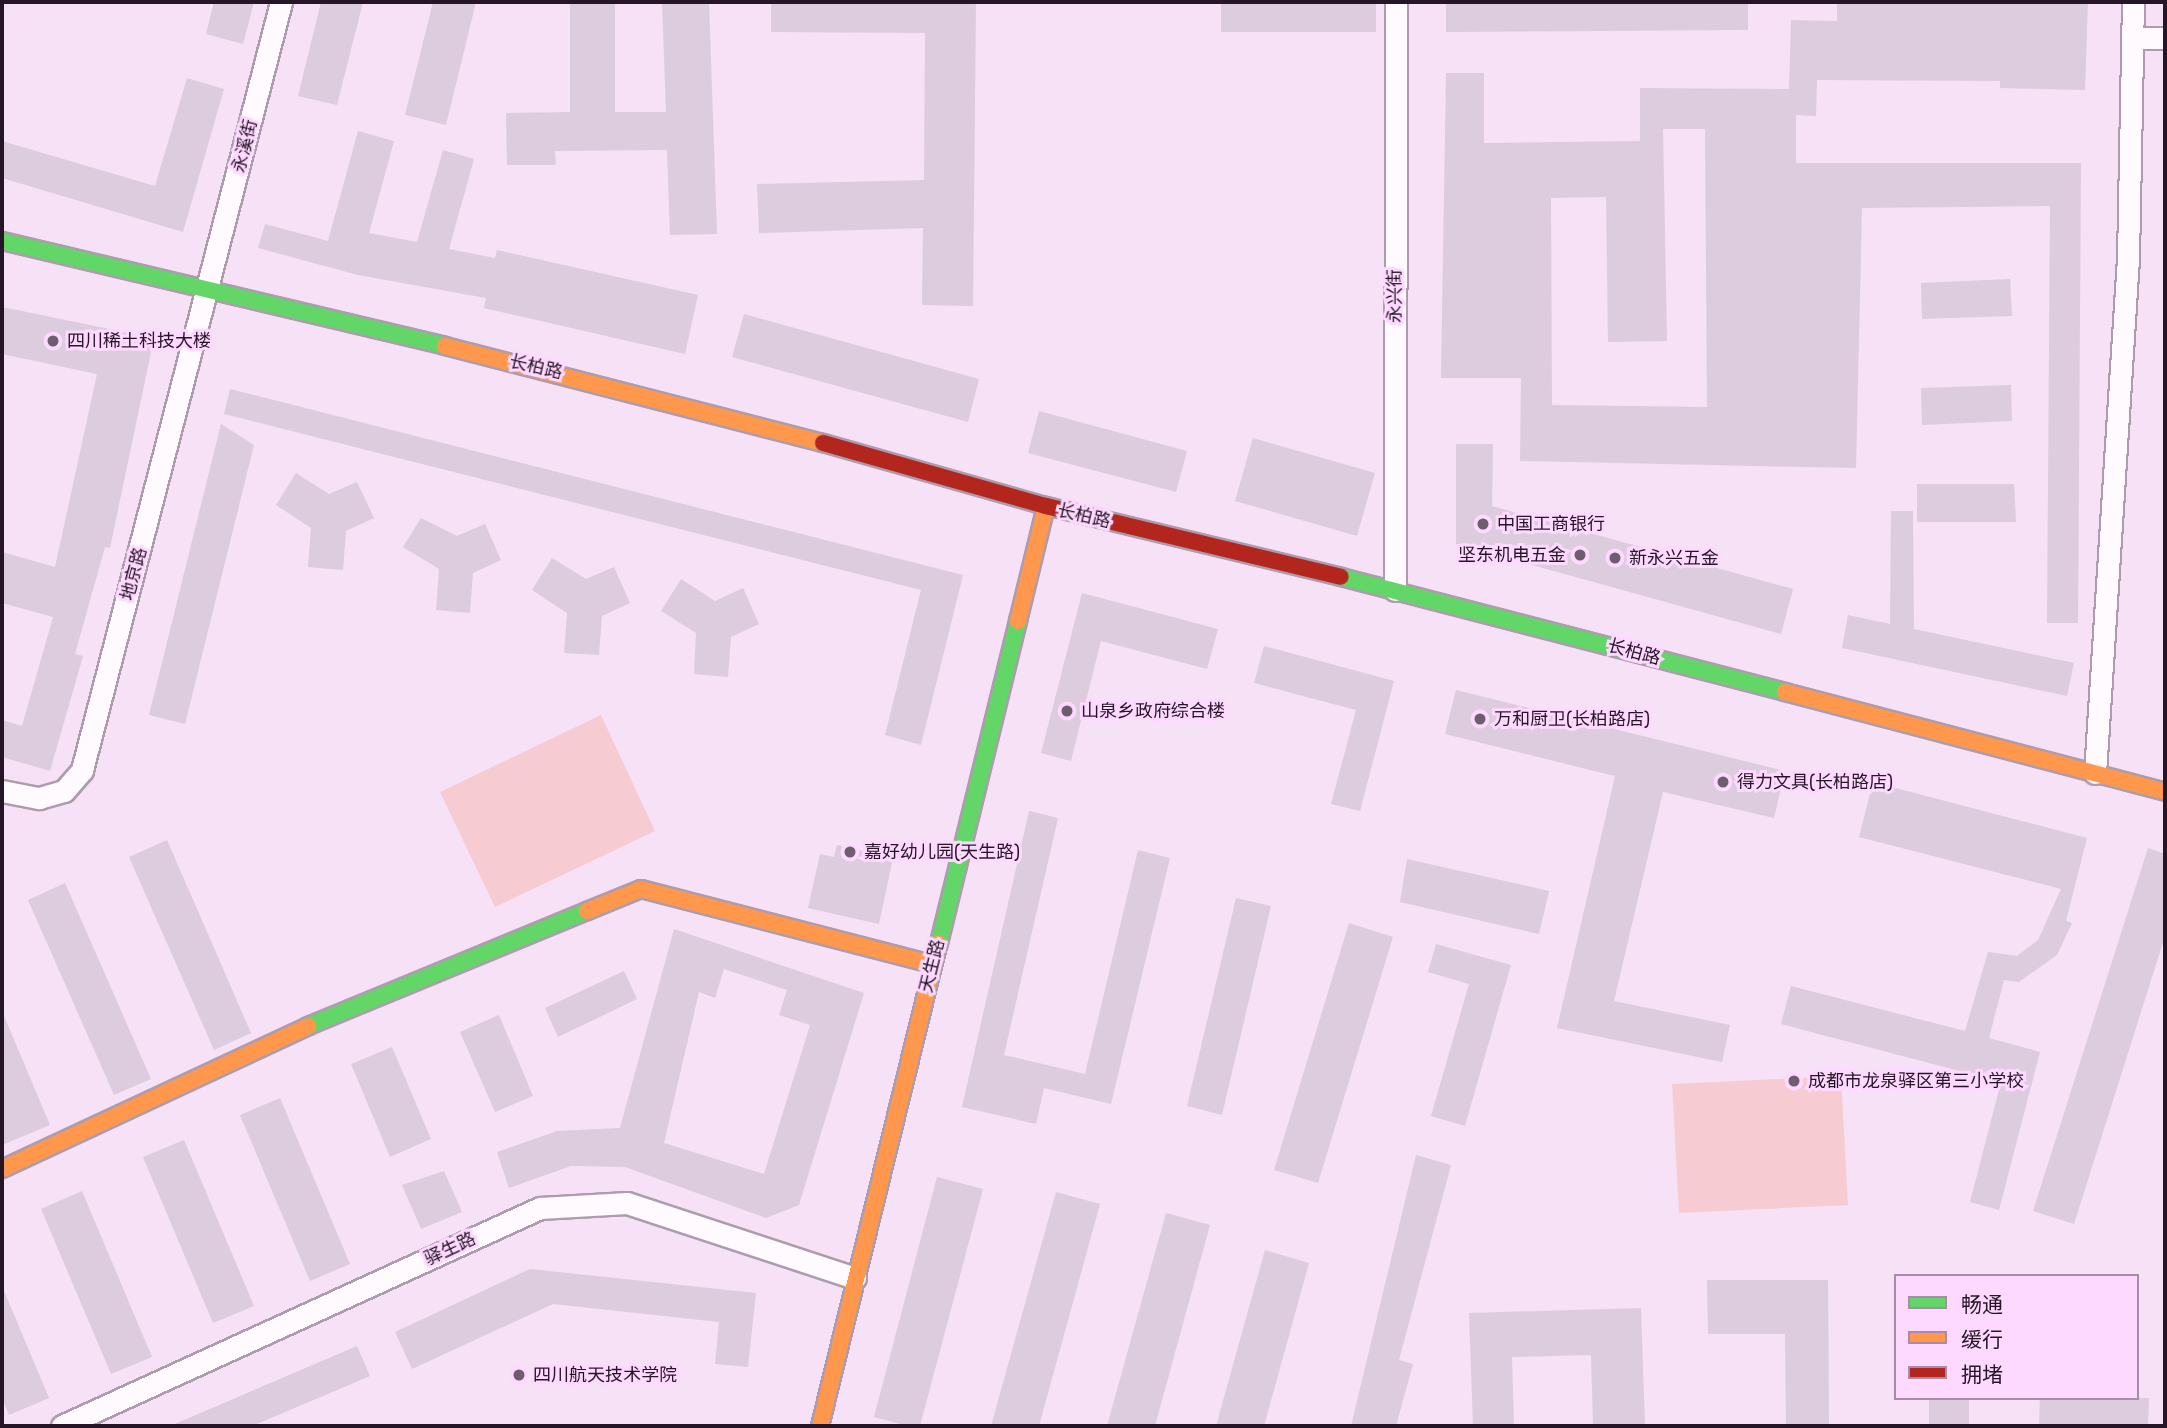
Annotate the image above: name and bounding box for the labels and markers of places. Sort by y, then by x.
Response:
place label: 四川稀土科技大楼 [67,330,211,352]
marker: 四川稀土科技大楼 [45,333,61,349]
place label: 中国工商银行 [1497,513,1605,535]
marker: 中国工商银行 [1475,516,1491,532]
place label: 坚东机电五金 [1458,544,1566,566]
marker: 坚东机电五金 [1572,547,1588,563]
place label: 新永兴五金 [1629,547,1719,569]
marker: 新永兴五金 [1607,550,1623,566]
place label: 山泉乡政府综合楼 [1081,700,1225,722]
marker: 山泉乡政府综合楼 [1059,703,1075,719]
place label: 万和厨卫(长柏路店) [1494,708,1650,730]
marker: 万和厨卫(长柏路店) [1472,711,1488,727]
place label: 得力文具(长柏路店) [1737,771,1893,793]
marker: 得力文具(长柏路店) [1715,774,1731,790]
place label: 嘉好幼儿园(天生路) [864,841,1020,863]
marker: 嘉好幼儿园(天生路) [842,844,858,860]
place label: 成都市龙泉驿区第三小学校 [1808,1070,2024,1092]
marker: 成都市龙泉驿区第三小学校 [1786,1073,1802,1089]
place label: 四川航天技术学院 [533,1364,677,1386]
marker: 四川航天技术学院 [511,1367,527,1383]

